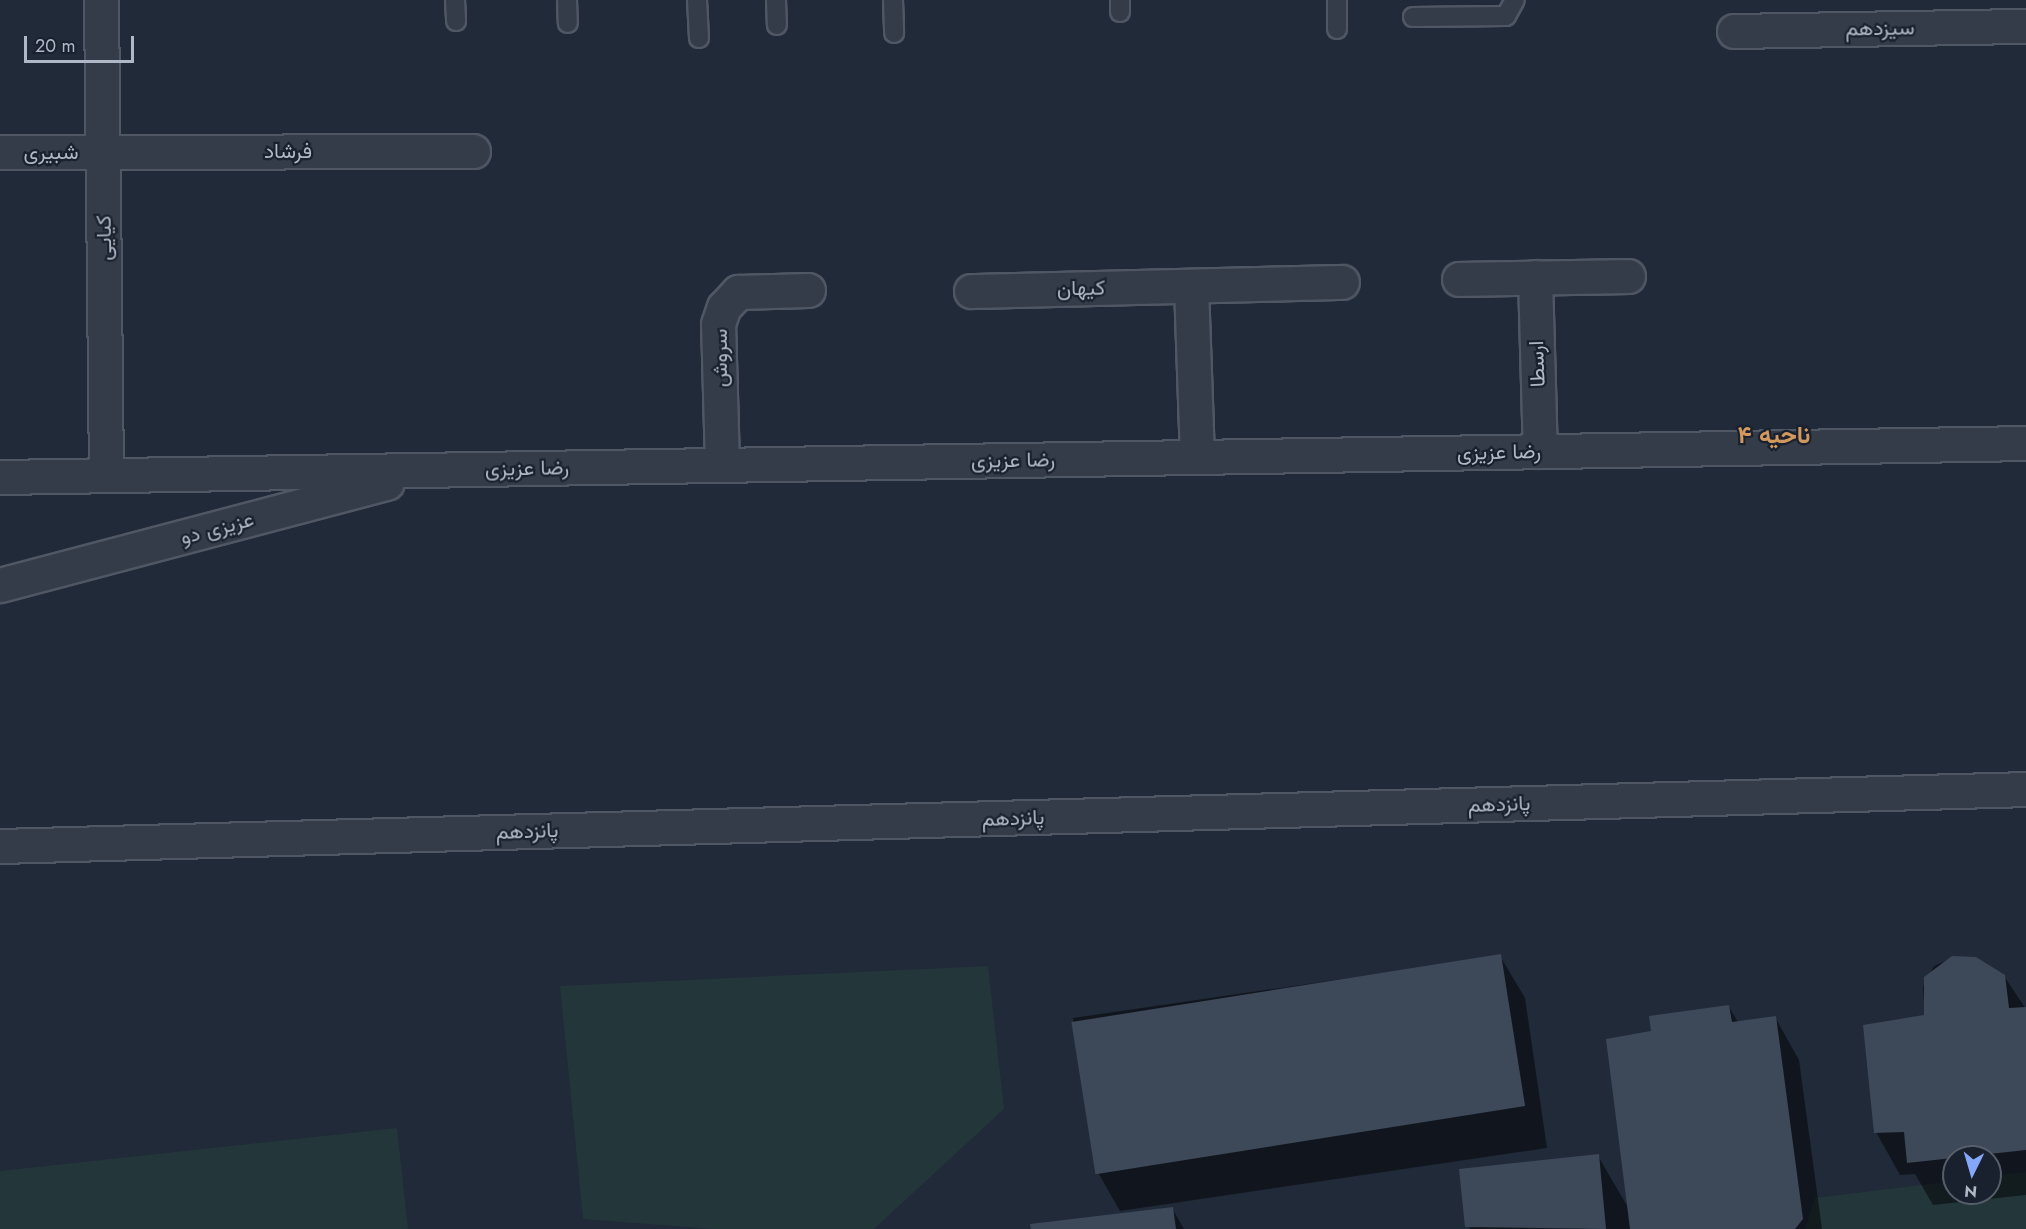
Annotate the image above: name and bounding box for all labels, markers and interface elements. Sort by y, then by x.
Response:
street label: سیزدهم [1845,15,1915,41]
scale bar [27,24,136,62]
text: 20 m [35,33,75,59]
street label: فرشاد [264,138,312,164]
street label: شبیری [23,139,79,165]
street label: کیایی [91,215,117,261]
street label: کیهان [1057,275,1105,301]
street label: سروش [707,329,733,387]
street label: ارسطا [1524,340,1550,388]
district label: ناحیه ۴ [1738,421,1810,449]
street label: رضا عزیزی [1457,439,1541,465]
street label: رضا عزیزی [971,447,1055,473]
street label: رضا عزیزی [485,455,569,481]
street label: عزیزی دو [178,506,256,550]
street label: پانزدهم [1467,790,1531,818]
street label: پانزدهم [981,804,1045,832]
street label: پانزدهم [495,817,559,845]
north arrow [1942,1145,2002,1205]
text: N [1963,1179,1978,1203]

